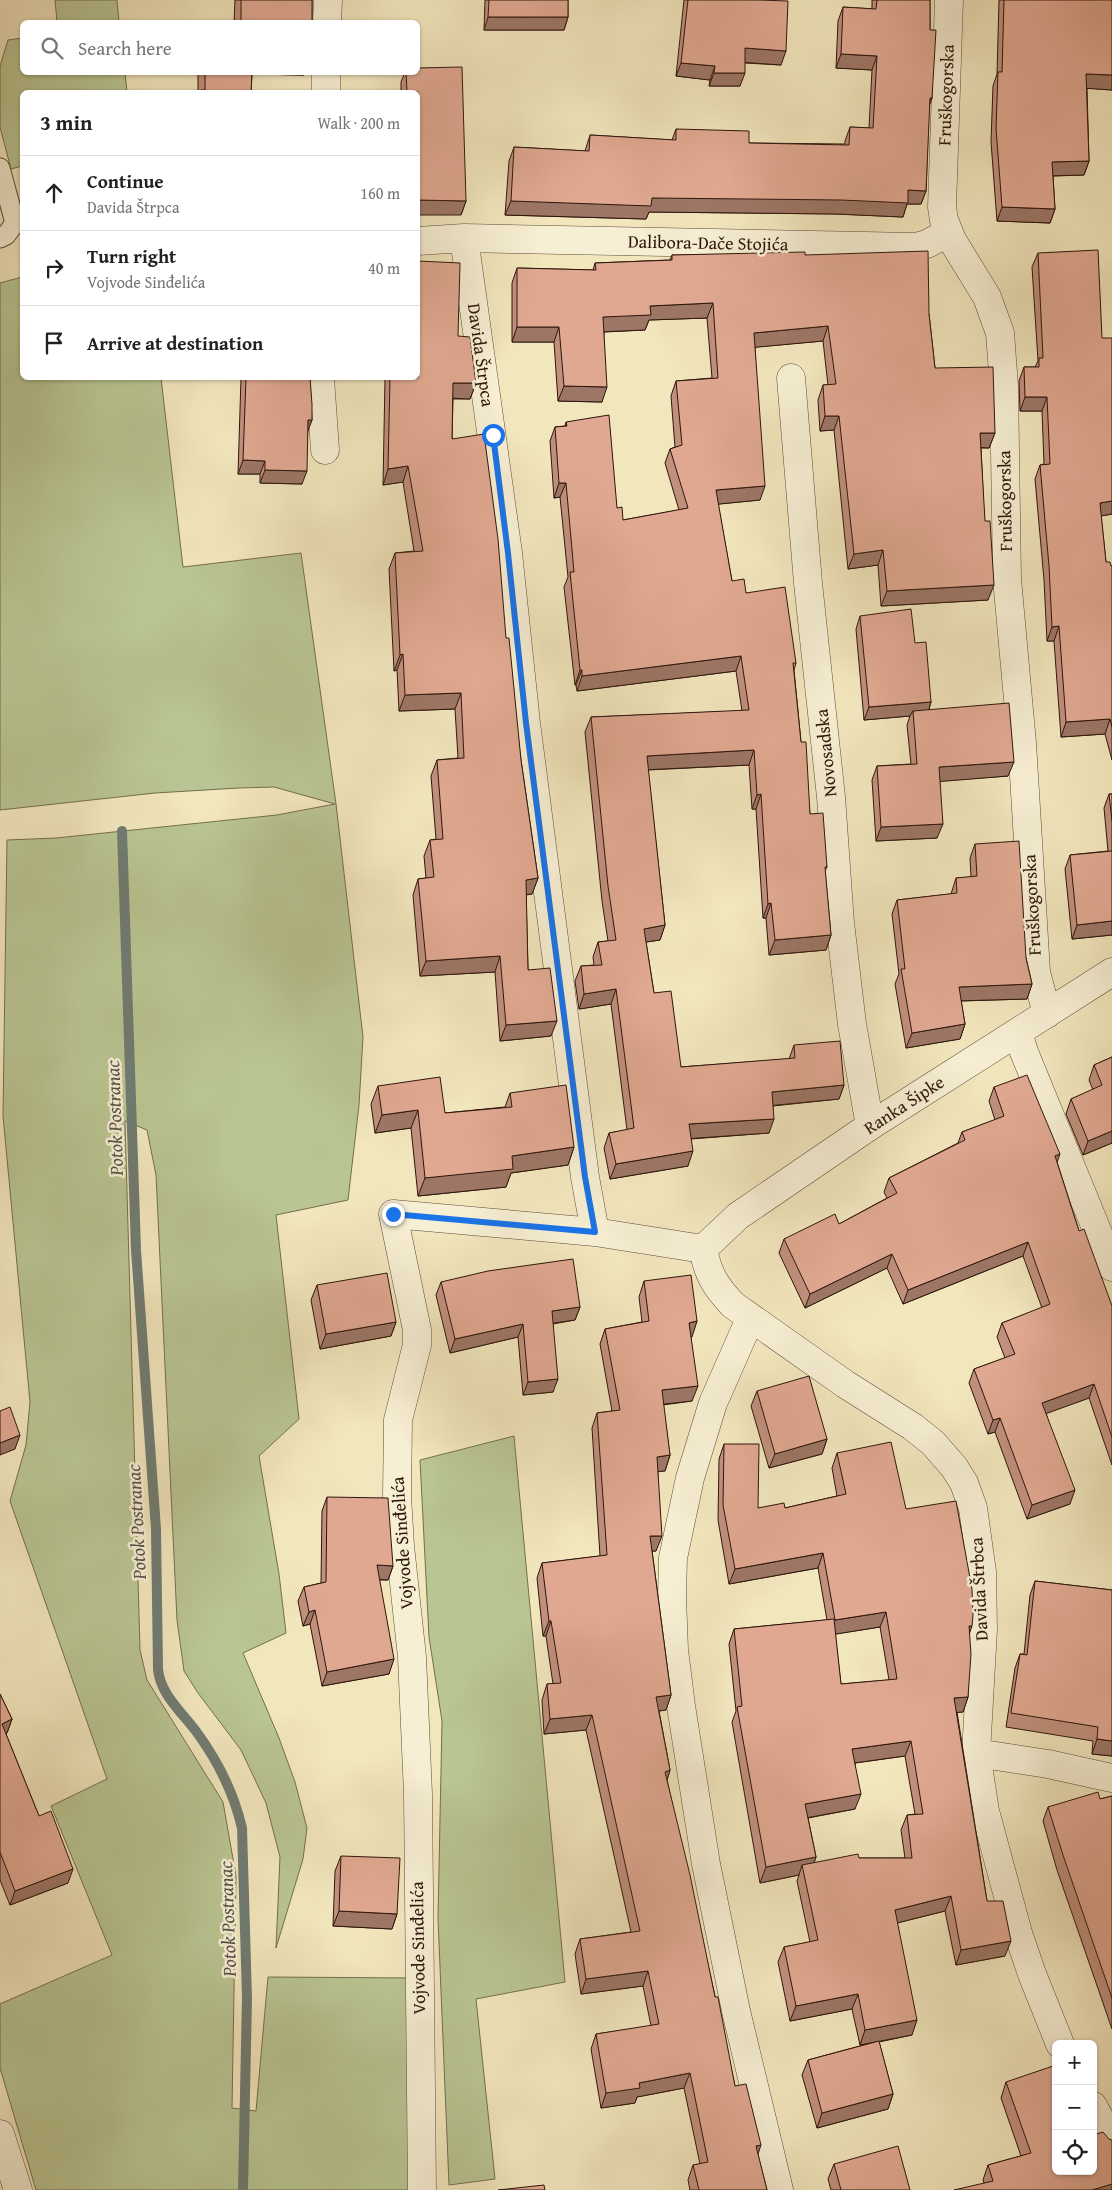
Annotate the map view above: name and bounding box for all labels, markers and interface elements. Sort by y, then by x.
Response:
search box [20,20,420,75]
icon: search [38,34,66,62]
text: Search here [78,34,172,62]
street label: Fruškogorska [930,43,961,146]
text: 3 min [40,107,92,138]
text: Walk · 200 m [317,111,400,135]
text: Continue [87,167,164,195]
icon: ahead [40,179,68,207]
text: 160 m [360,181,400,205]
text: Davida Štrpca [87,195,179,219]
street label: Dalibora-Dače Stojića [628,228,789,257]
text: Turn right [87,242,176,270]
icon: right [40,254,68,282]
text: 40 m [368,256,400,280]
text: Vojvode Sinđelića [87,270,205,294]
street label: Davida Štrpca [461,302,502,409]
icon: arrive [40,329,68,357]
text: Arrive at destination [87,329,263,357]
route start [482,424,505,447]
street label: Fruškogorska [990,450,1019,552]
street label: Novosadska [807,707,844,798]
street label: Fruškogorska [1015,853,1048,956]
water label: Potok Postranac [98,1059,130,1177]
street label: Ranka Šipke [858,1068,949,1141]
route end [382,1203,405,1226]
water label: Potok Postranac [119,1463,153,1581]
street label: Vojvode Sinđelića [383,1475,420,1610]
street label: Davida Štrbca [962,1536,995,1641]
water label: Potok Postranac [211,1860,243,1978]
street label: Vojvode Sinđelića [403,1881,432,2015]
map controls [1052,2040,1097,2175]
button: + [1052,2040,1097,2085]
button: − [1052,2085,1097,2130]
button: locate [1052,2130,1097,2175]

